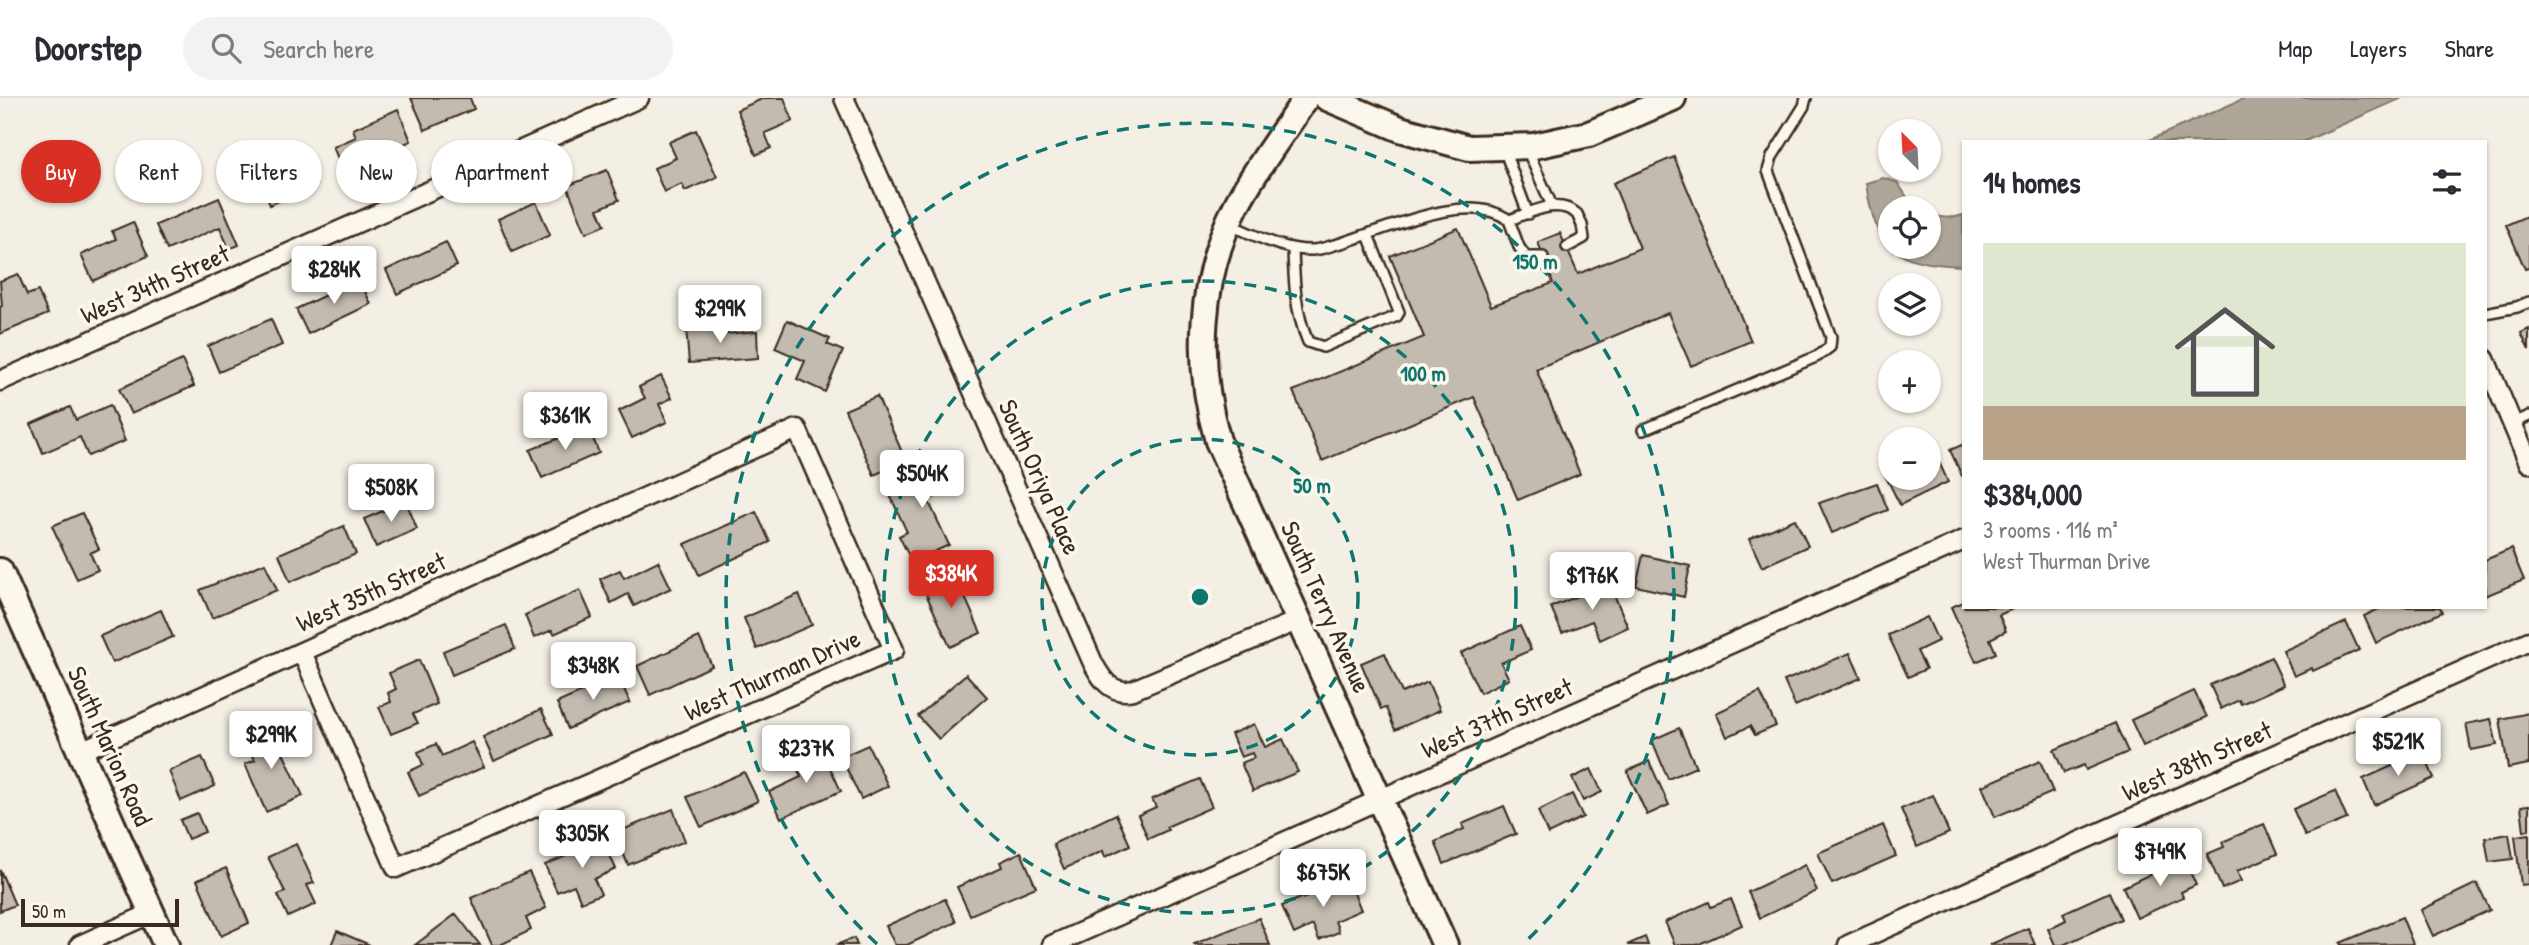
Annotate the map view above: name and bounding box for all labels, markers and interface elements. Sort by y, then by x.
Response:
search box [183,17,673,80]
text: Doorstep [35,26,141,70]
icon: search [207,29,245,67]
text: Search here [263,31,374,66]
text: Map [2278,32,2312,64]
text: Layers [2350,32,2407,64]
text: Share [2445,32,2494,64]
north arrow [1878,119,1941,182]
map controls [1878,119,1941,490]
chip: Buy [21,140,101,203]
chip: Rent [115,140,202,203]
chip: Filters [216,140,322,203]
chip: New [336,140,417,203]
chip: Apartment [431,140,573,203]
text: 14 homes [1983,162,2081,202]
icon: filters [2428,163,2466,201]
button: locate [1878,196,1941,259]
street label: West 34th Street [75,235,236,332]
pin: $284K [285,246,383,306]
text: 150 m [1512,247,1558,276]
text: $284K [307,253,361,284]
button: layers [1878,273,1941,336]
pin: $299K [671,286,769,345]
icon: home [2162,289,2288,415]
text: $299K [694,292,746,323]
button: + [1878,350,1941,413]
text: 100 m [1400,359,1446,388]
pin: $361K [516,392,614,452]
street label: South Oriya Place [991,394,1090,560]
text: $361K [539,399,591,430]
button: − [1878,427,1941,490]
pin: $504K [873,450,971,510]
text: $504K [896,457,948,488]
pin: $508K [342,464,440,524]
text: $508K [364,471,418,502]
text: 50 m [1293,471,1331,500]
text: $384,000 [1983,474,2082,514]
text: 3 rooms · 116 m² [1983,514,2118,545]
street label: South Terry Avenue [1273,516,1380,698]
street label: West 35th Street [290,543,452,640]
text: West Thurman Drive [1983,545,2151,576]
pin: $384K [902,550,1000,610]
pin: $176K [1543,552,1641,612]
text: $384K [925,557,977,588]
text: $176K [1566,559,1618,590]
centre of rings [1188,585,1212,609]
street label: West Thurman Drive [678,620,865,729]
pin: $348K [544,642,642,702]
text: $348K [567,649,619,680]
street label: South Marion Road [60,661,161,831]
street label: West 37th Street [1416,668,1579,767]
street label: West 38th Street [2116,711,2278,809]
pin: $299K [222,712,320,771]
text: $299K [245,718,297,749]
pin: $521K [2349,718,2447,778]
text: $521K [2372,725,2424,756]
pin: $237K [757,726,855,785]
text: $237K [778,732,834,763]
pin: $305K [533,810,631,870]
text: $305K [555,817,609,848]
pin: $749K [2111,828,2209,888]
text: $749K [2134,835,2186,866]
pin: $675K [1274,850,1372,909]
text: $675K [1296,856,1350,887]
scale bar [21,896,178,928]
text: 50 m [32,898,66,924]

